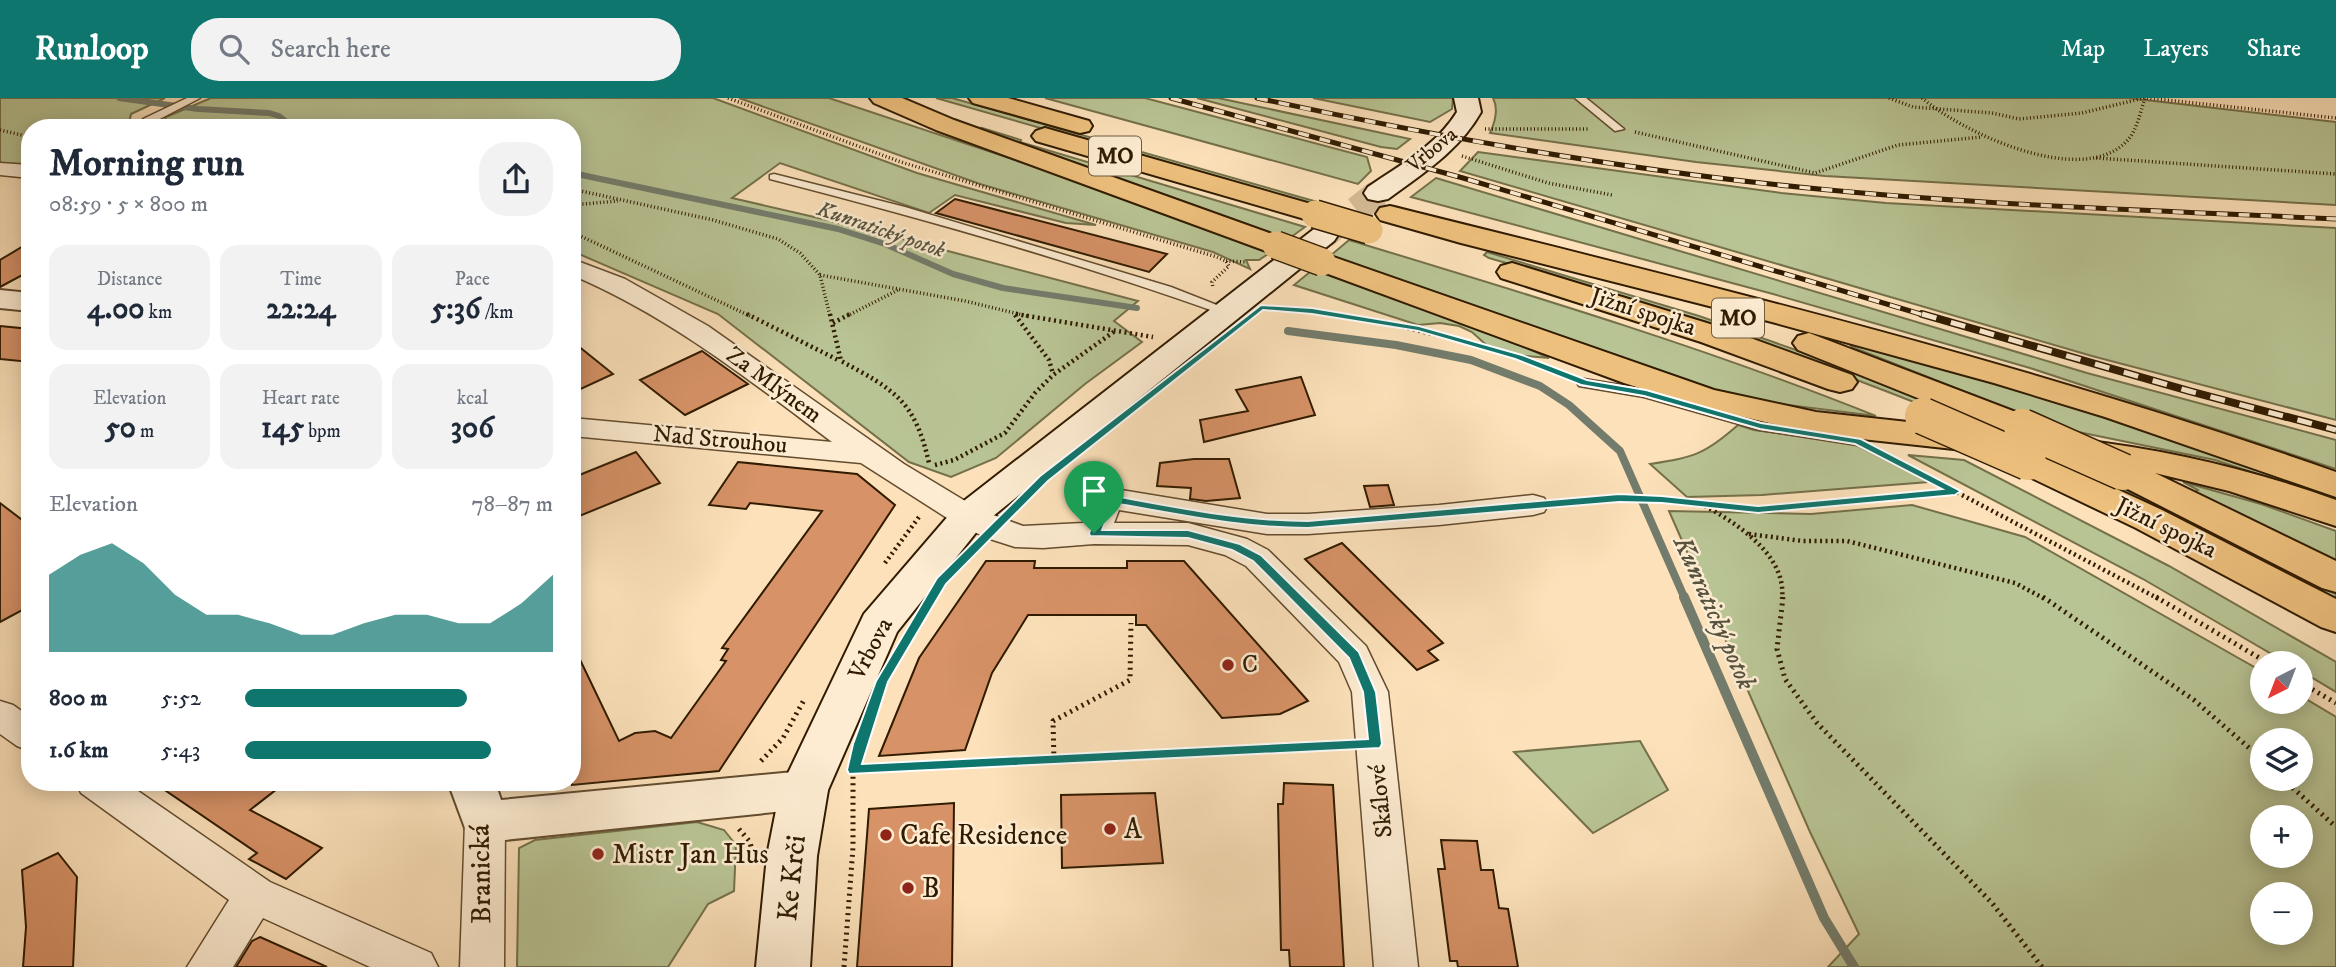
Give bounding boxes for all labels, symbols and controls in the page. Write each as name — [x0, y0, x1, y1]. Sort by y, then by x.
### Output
search box — [191, 18, 681, 81]
text: Runloop — [35, 29, 149, 70]
icon: search — [215, 30, 253, 68]
text: Search here — [271, 33, 391, 66]
text: Map — [2061, 34, 2105, 64]
text: Layers — [2143, 34, 2209, 64]
text: Share — [2247, 34, 2301, 64]
street label: Vrbova — [1400, 122, 1463, 179]
road number: MO — [1089, 137, 1141, 176]
text: Morning run — [49, 140, 244, 188]
button: share — [479, 142, 553, 216]
text: 08:59 · 5 × 800 m — [49, 190, 208, 219]
water label: Kunratický potok — [813, 196, 948, 264]
text: Distance — [97, 268, 162, 291]
text: Time — [280, 268, 322, 291]
text: Pace — [455, 268, 490, 291]
street label: Jižní spojka — [1585, 280, 1700, 343]
text: 4.00 — [87, 291, 144, 328]
text: 22:24 — [266, 291, 336, 328]
text: 5:36 — [431, 291, 481, 328]
road number: MO — [1712, 298, 1764, 338]
text: km — [144, 301, 172, 324]
text: /km — [481, 301, 514, 324]
street label: Za Mlýnem — [720, 340, 828, 430]
text: Elevation — [93, 387, 166, 410]
text: Heart rate — [262, 387, 340, 410]
text: kcal — [457, 387, 488, 410]
text: 50 — [105, 410, 136, 447]
text: 145 — [261, 410, 304, 447]
text: 306 — [451, 410, 494, 447]
street label: Nad Strouhou — [652, 419, 788, 461]
text: m — [136, 420, 154, 443]
text: bpm — [304, 420, 341, 443]
pin — [1064, 461, 1124, 533]
icon: arrive — [1075, 472, 1113, 510]
text: Elevation — [49, 490, 138, 519]
text: 78–87 m — [471, 490, 553, 519]
street label: Jižní spojka — [2109, 490, 2222, 566]
water label: Kunratický potok — [1665, 530, 1763, 695]
street label: Vrbova — [842, 612, 900, 686]
place label: C — [1242, 650, 1258, 680]
north arrow — [2250, 651, 2314, 714]
map controls — [2250, 651, 2313, 945]
marker: C — [1220, 657, 1236, 673]
text: 800 m — [49, 684, 107, 713]
text: 5:52 — [161, 684, 201, 713]
button: layers — [2250, 728, 2313, 791]
text: 1.6 km — [49, 736, 108, 765]
text: 5:43 — [161, 736, 200, 765]
street label: Skálové — [1362, 763, 1400, 839]
button: + — [2250, 805, 2313, 868]
place label: A — [1124, 812, 1143, 847]
place label: Cafe Residence — [900, 818, 1067, 853]
marker: A — [1102, 821, 1118, 837]
street label: Branická — [463, 824, 499, 924]
marker: Cafe Residence — [878, 827, 894, 843]
street label: Ke Krči — [770, 833, 814, 923]
place label: Mistr Jan Hus — [612, 837, 769, 872]
marker: Mistr Jan Hus — [590, 846, 606, 862]
place label: B — [922, 871, 940, 906]
marker: B — [900, 880, 916, 896]
button: − — [2250, 882, 2313, 945]

